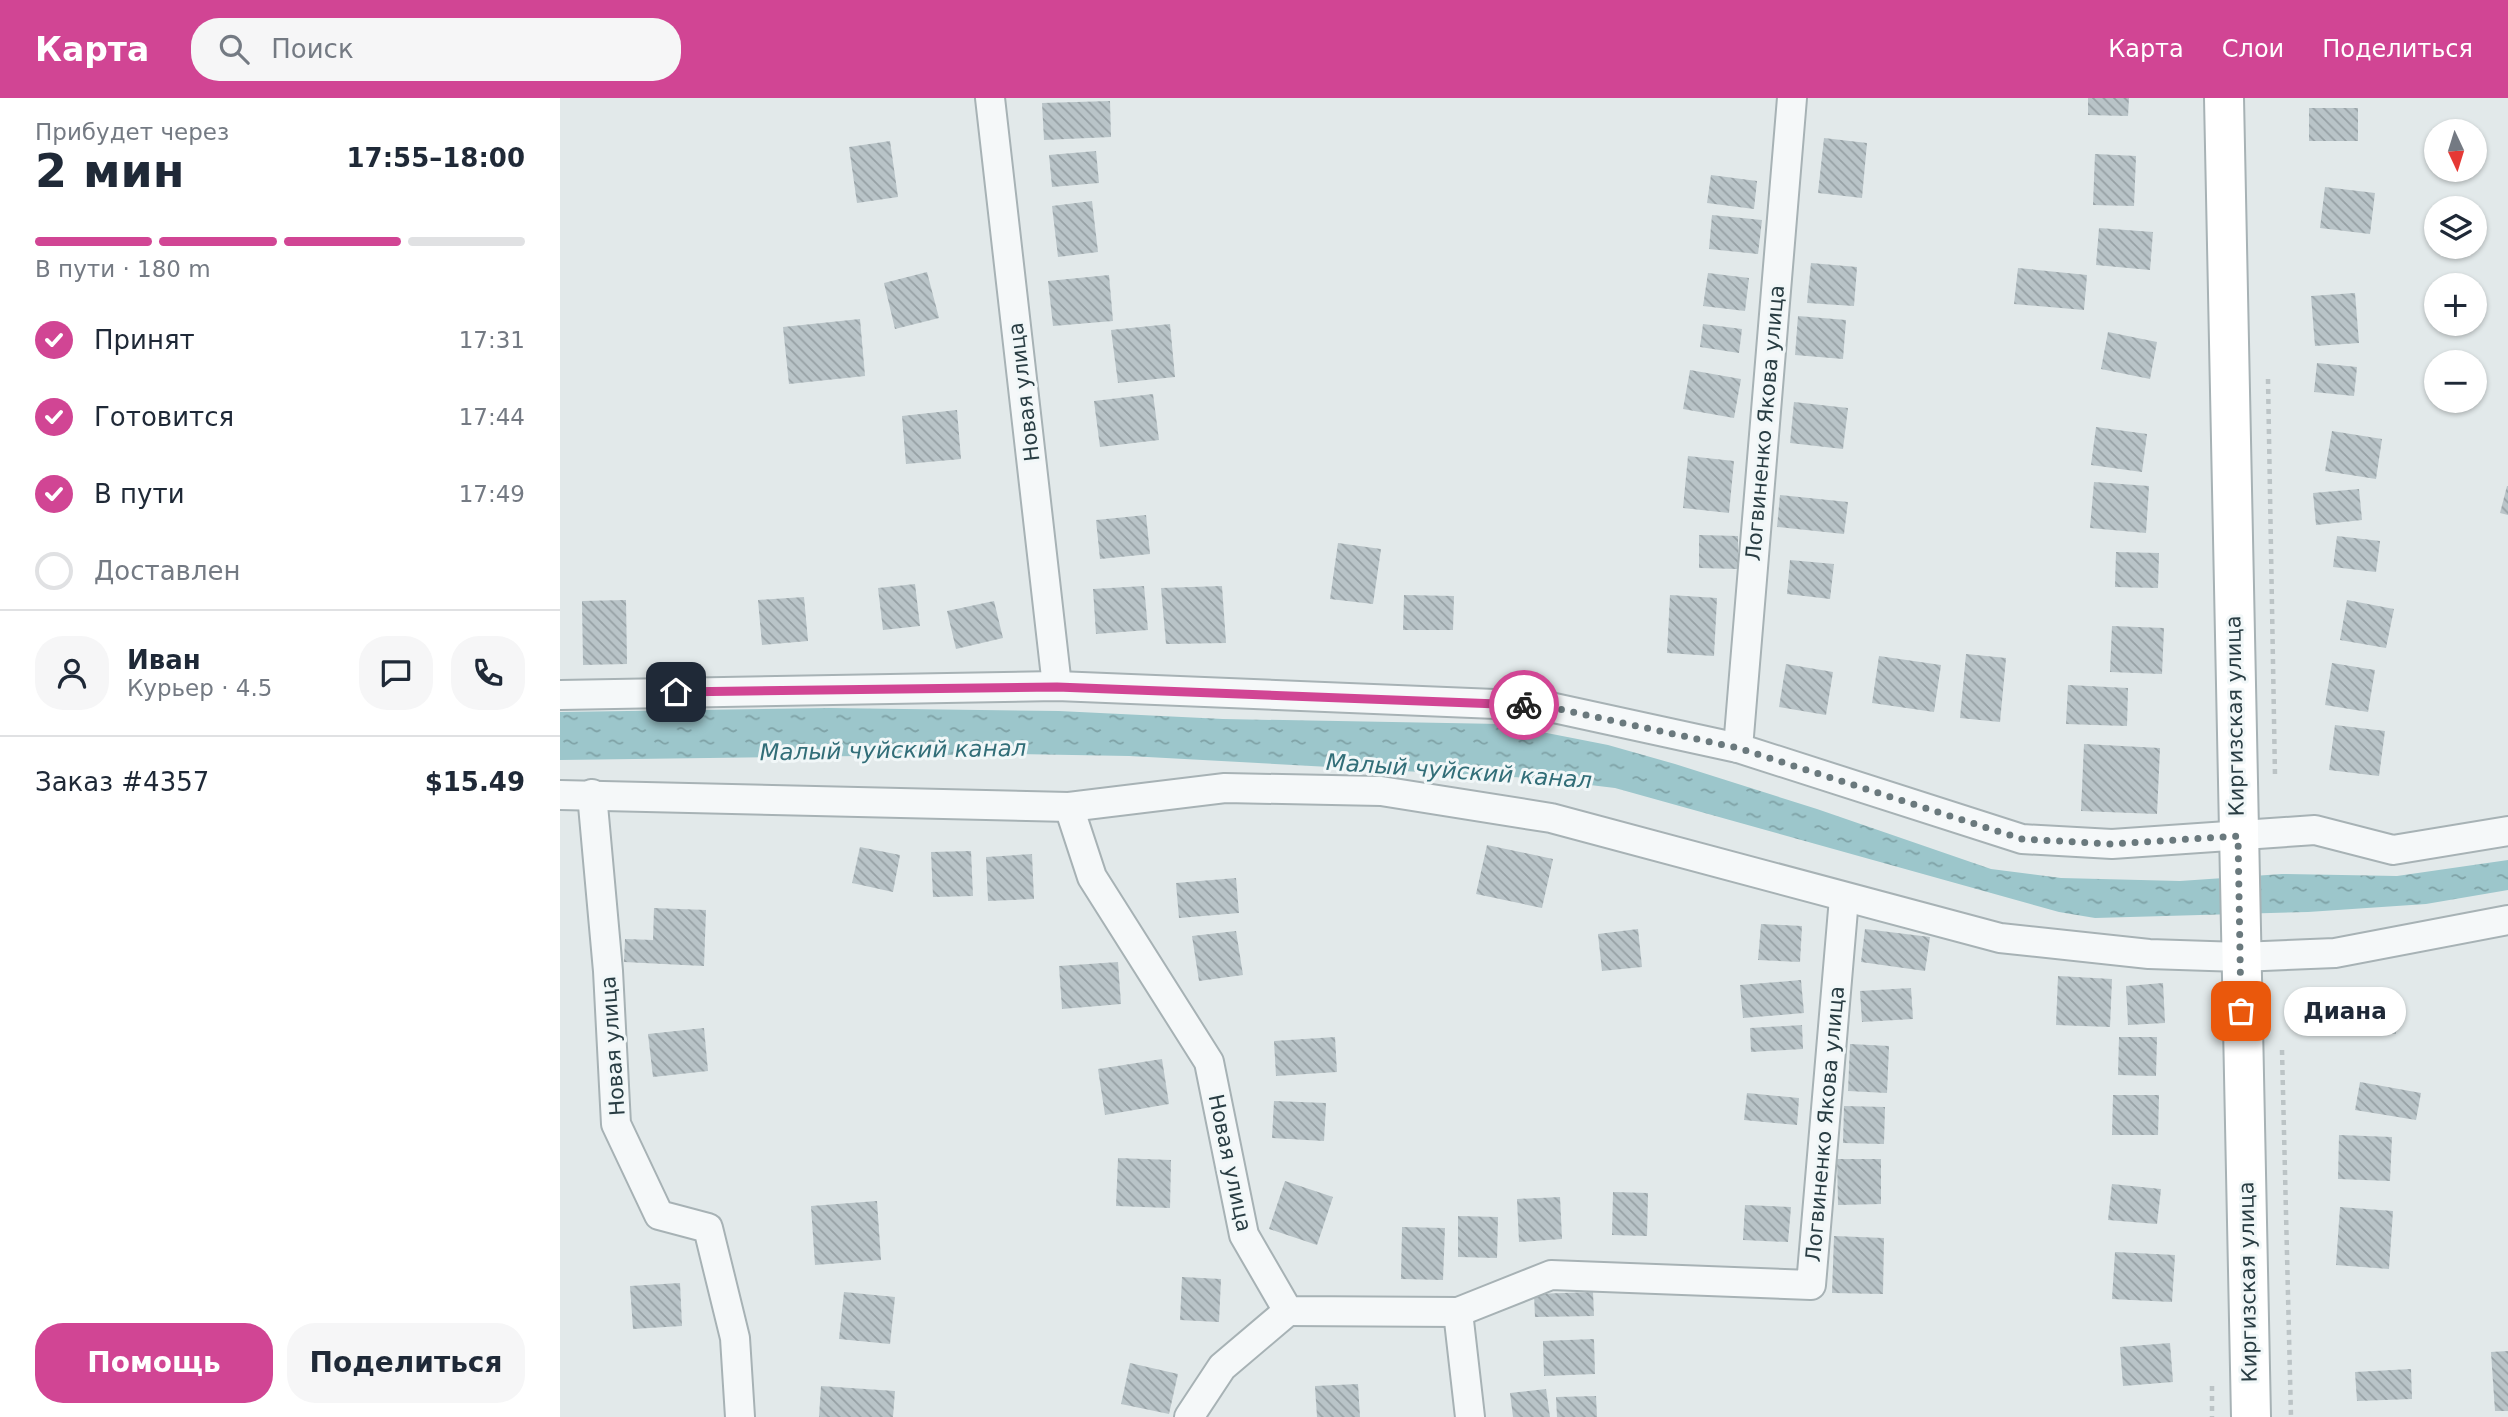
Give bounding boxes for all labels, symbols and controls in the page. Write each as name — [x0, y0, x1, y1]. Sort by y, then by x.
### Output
search box — [191, 18, 681, 81]
text: Карта — [35, 30, 149, 69]
icon: search — [215, 30, 253, 68]
text: Поиск — [271, 34, 354, 64]
text: Карта — [2108, 35, 2184, 63]
text: Слои — [2222, 35, 2284, 63]
text: Поделиться — [2322, 35, 2473, 63]
text: Прибудет через — [35, 119, 229, 145]
north arrow — [2424, 119, 2487, 182]
map controls — [2424, 119, 2487, 413]
text: 17:55–18:00 — [346, 143, 525, 173]
text: 2 мин — [35, 144, 185, 198]
button: layers — [2424, 196, 2487, 259]
text: В пути · 180 m — [35, 256, 211, 282]
button: + — [2424, 273, 2487, 336]
street label: Логвиненко Якова улица — [1741, 284, 1789, 562]
icon: check — [35, 321, 73, 359]
street label: Новая улица — [1004, 321, 1044, 463]
text: Принят — [94, 325, 195, 355]
text: 17:31 — [459, 327, 525, 353]
button: − — [2424, 350, 2487, 413]
icon: check — [35, 398, 73, 436]
text: Готовится — [94, 402, 234, 432]
text: 17:44 — [459, 404, 525, 430]
icon: check — [35, 475, 73, 513]
text: В пути — [94, 479, 185, 509]
text: 17:49 — [459, 481, 525, 507]
text: Доставлен — [94, 556, 241, 586]
street label: Киргизская улица — [2221, 615, 2249, 817]
button: person — [35, 636, 109, 710]
button: chat — [359, 636, 433, 710]
button: phone — [451, 636, 525, 710]
text: Иван — [127, 645, 201, 675]
pin — [646, 662, 706, 722]
courier — [1489, 670, 1559, 740]
icon: home — [657, 673, 695, 711]
text: Курьер · 4.5 — [127, 675, 272, 701]
icon: bike — [1505, 686, 1543, 724]
water label: Малый чуйский канал — [759, 735, 1027, 765]
water label: Малый чуйский канал — [1325, 749, 1593, 793]
text: Заказ #4357 — [35, 767, 209, 797]
text: $15.49 — [425, 767, 525, 797]
street label: Новая улица — [596, 975, 630, 1117]
pin — [2211, 981, 2271, 1041]
street label: Логвиненко Якова улица — [1801, 985, 1849, 1263]
callout: Диана — [2283, 986, 2405, 1035]
icon: bag — [2222, 992, 2260, 1030]
text: Диана — [2303, 998, 2387, 1024]
street label: Новая улица — [1204, 1092, 1256, 1234]
street label: Киргизская улица — [2234, 1181, 2262, 1383]
button: Помощь — [35, 1323, 273, 1403]
button: Поделиться — [287, 1323, 525, 1403]

